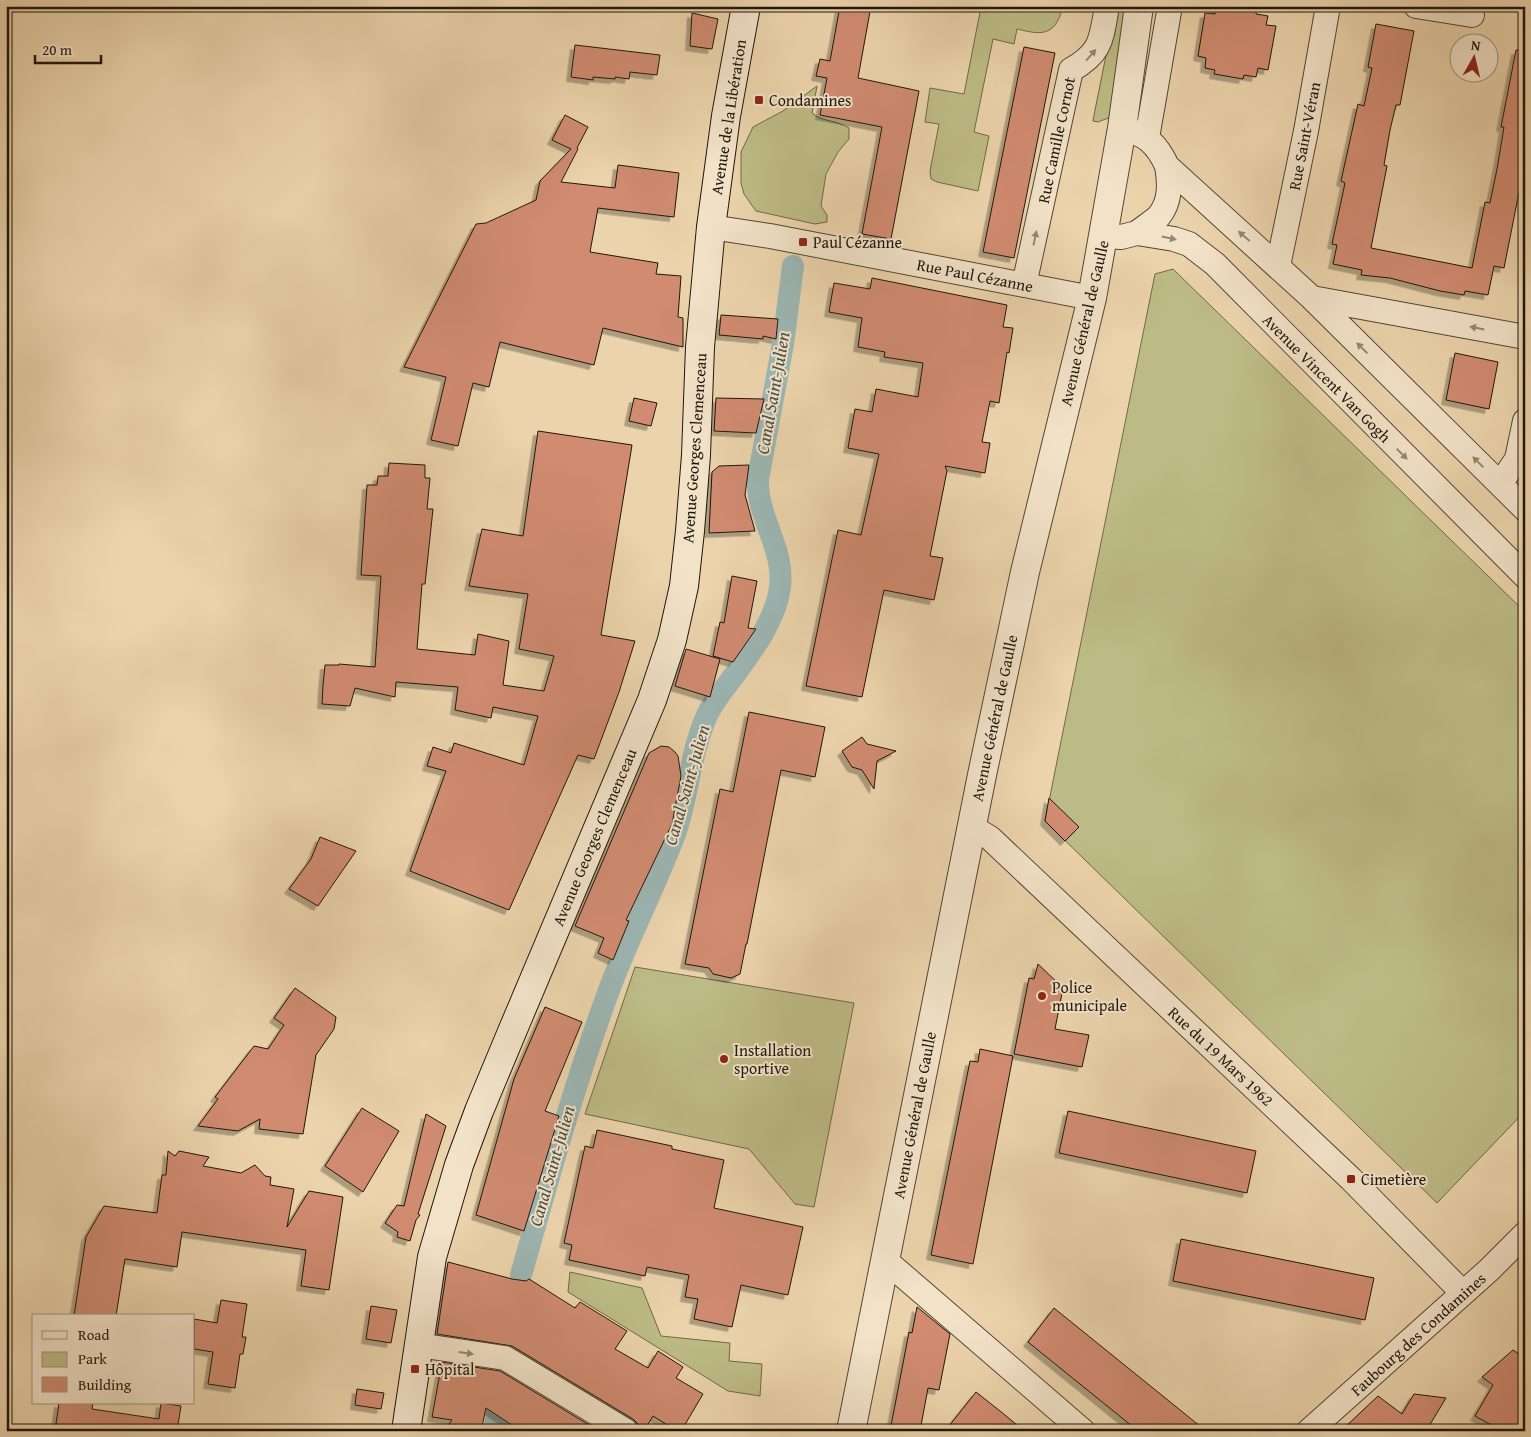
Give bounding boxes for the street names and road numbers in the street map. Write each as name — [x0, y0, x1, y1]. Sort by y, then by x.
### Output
street label: Avenue de la Libération — [704, 37, 752, 197]
street label: Rue Camille Cornot — [1031, 74, 1081, 206]
street label: Rue Saint-Véran — [1282, 80, 1326, 192]
street label: Avenue Général de Gaulle — [1053, 238, 1115, 408]
street label: Rue Paul Cézanne — [915, 252, 1035, 298]
street label: Avenue Vincent Van Gogh — [1257, 308, 1397, 448]
street label: Avenue Georges Clemenceau — [675, 352, 713, 544]
street label: Avenue Général de Gaulle — [965, 632, 1023, 804]
street label: Avenue Georges Clemenceau — [546, 744, 642, 930]
street label: Rue du 19 Mars 1962 — [1163, 1001, 1279, 1111]
street label: Avenue Général de Gaulle — [886, 1029, 942, 1201]
street label: Faubourg des Condamines — [1345, 1267, 1491, 1401]

